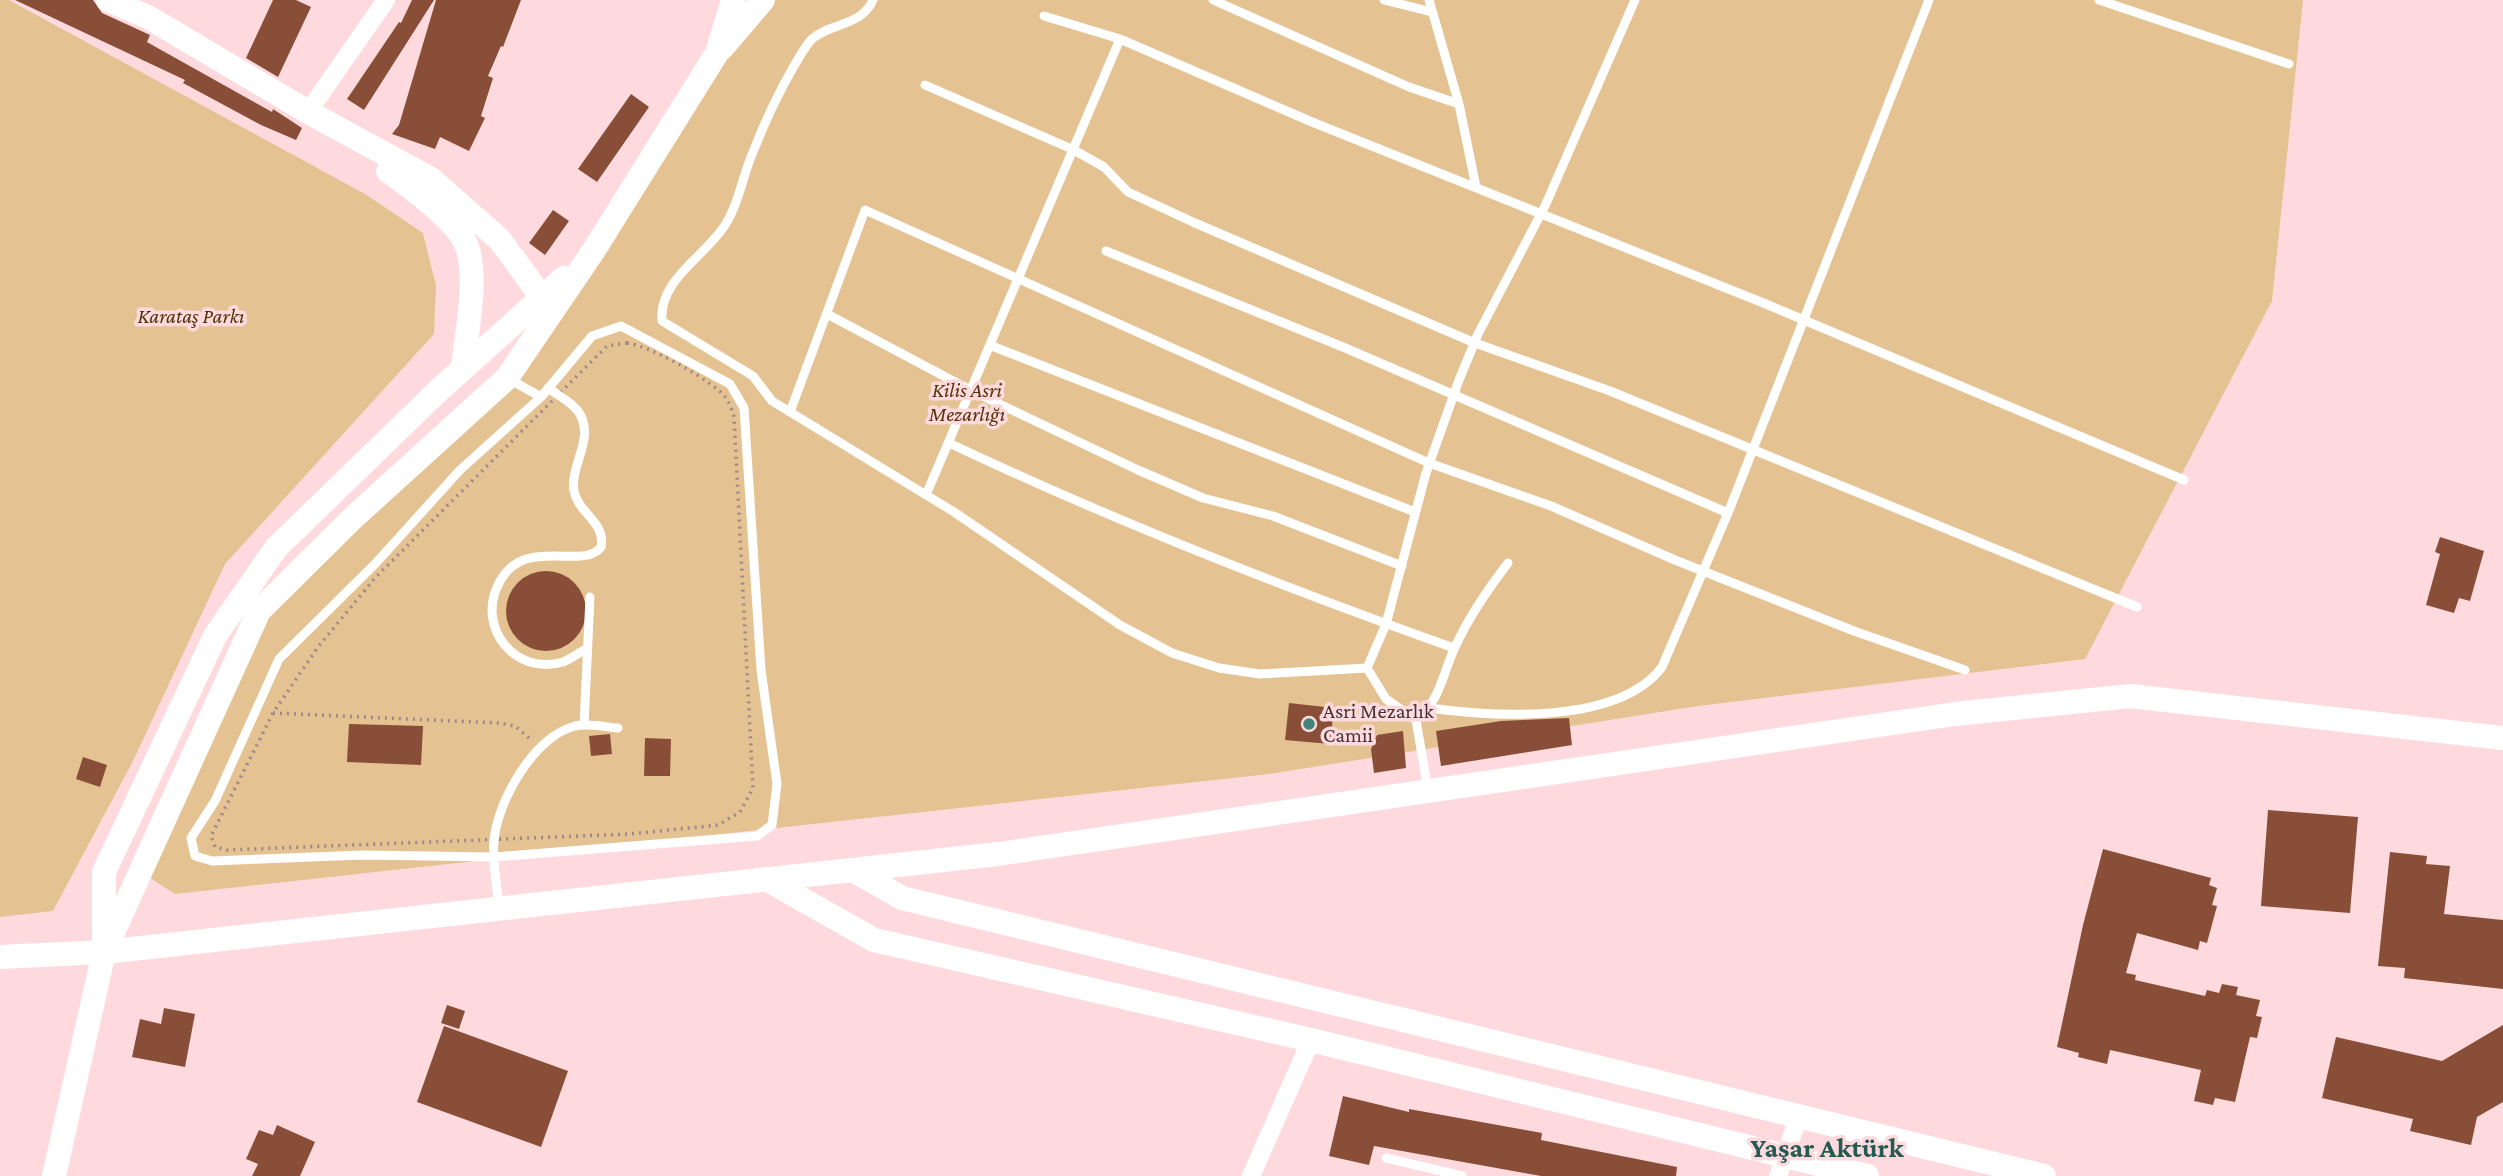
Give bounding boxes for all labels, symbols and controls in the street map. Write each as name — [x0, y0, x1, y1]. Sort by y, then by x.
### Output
park label: Karataş Parkı — [138, 304, 244, 330]
park label: Kilis Asri Mezarlığı — [929, 378, 1005, 428]
place label: Asri Mezarlık Camii — [1323, 699, 1434, 749]
marker: Asri Mezarlık Camii — [1301, 716, 1317, 732]
district label: Yaşar Aktürk — [1750, 1131, 1904, 1165]

